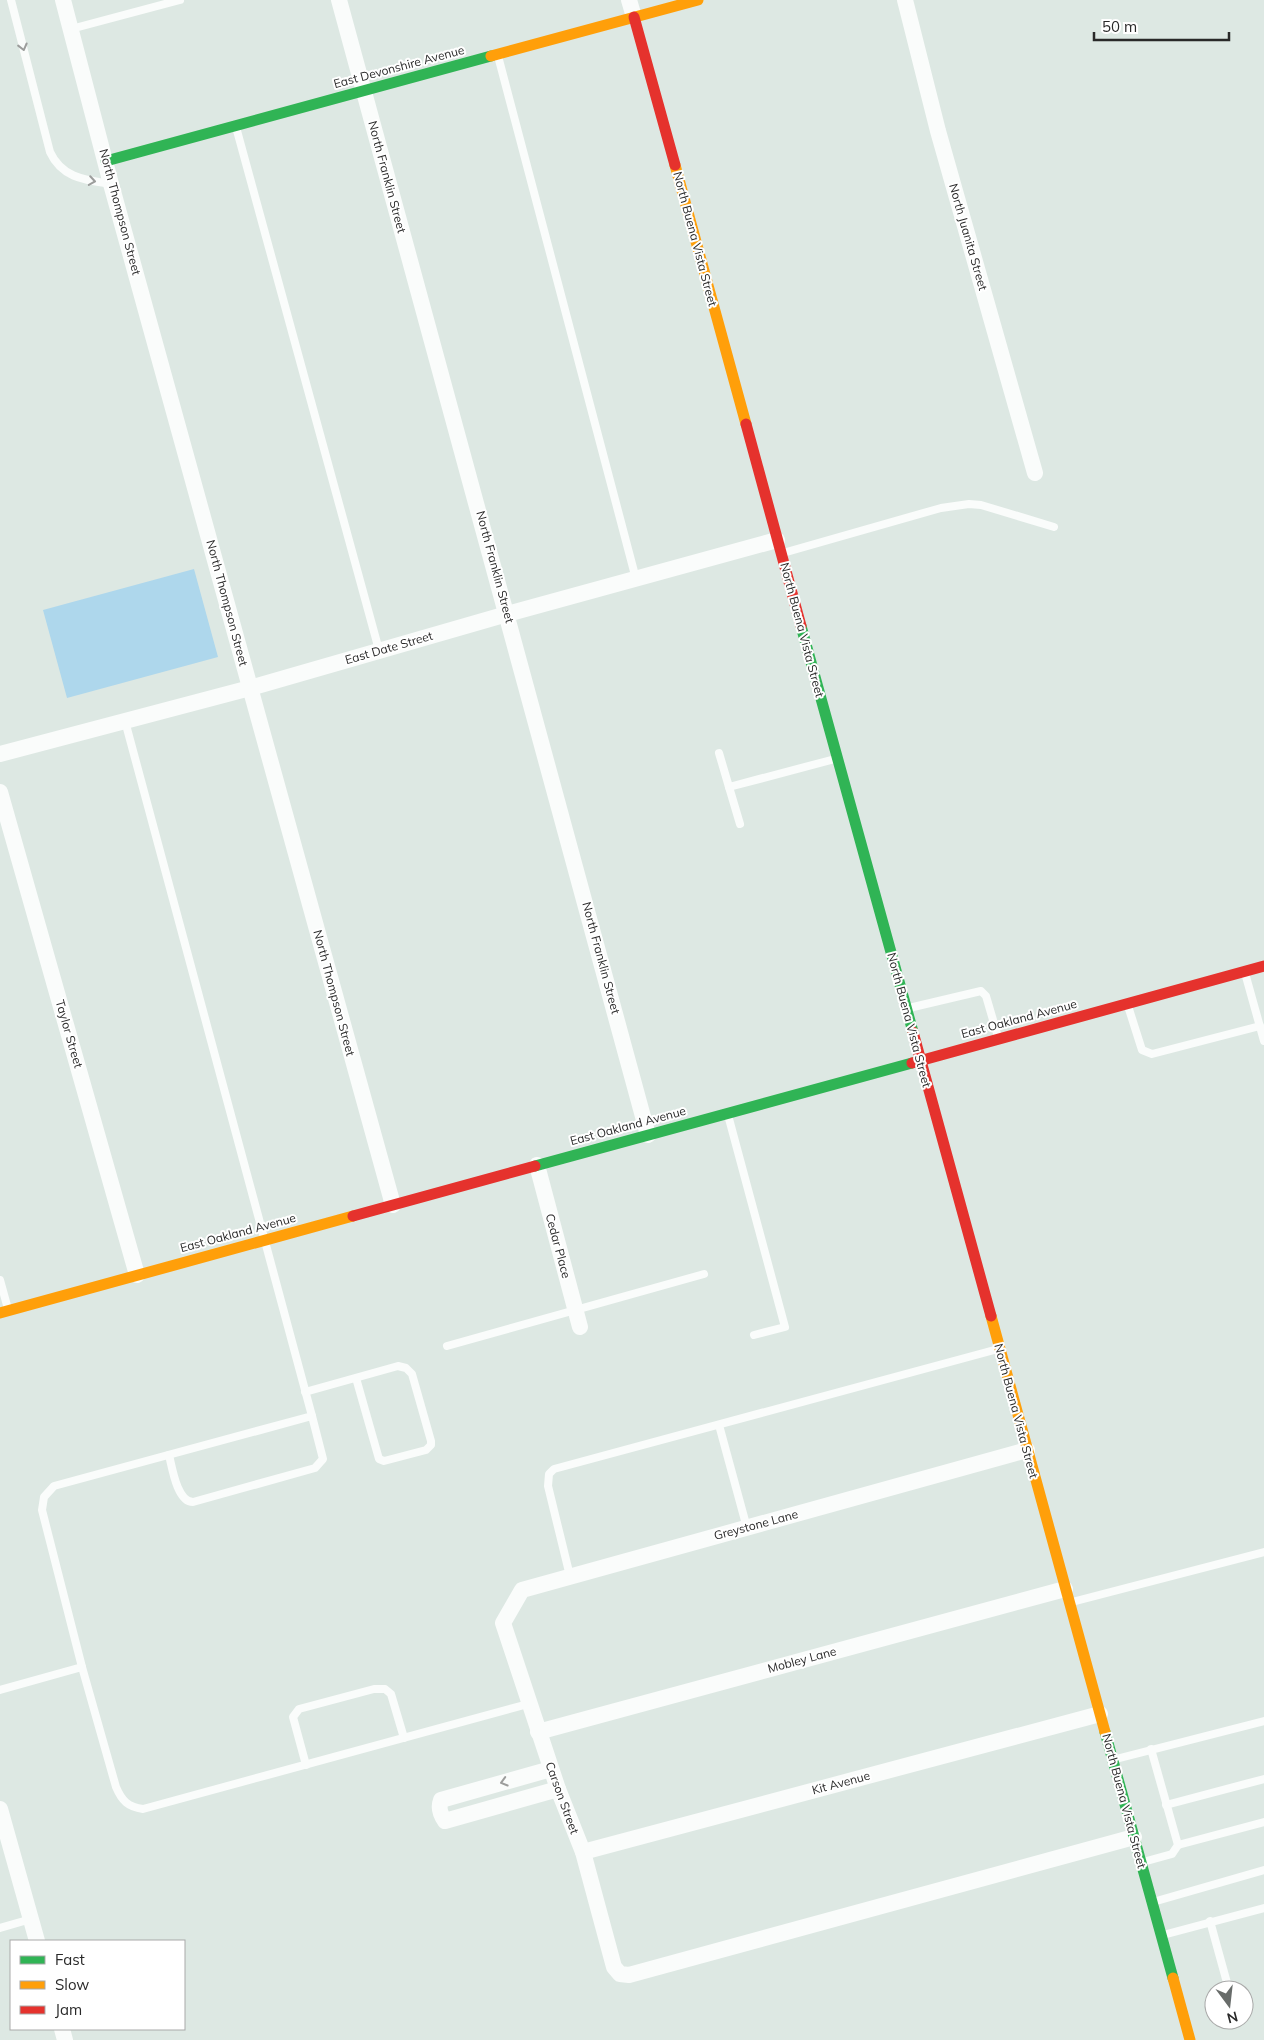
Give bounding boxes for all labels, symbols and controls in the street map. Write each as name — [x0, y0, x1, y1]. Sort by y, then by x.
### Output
scale bar — [1094, 10, 1229, 42]
text: 50 m — [1102, 17, 1137, 36]
street label: East Devonshire Avenue — [332, 42, 466, 91]
one-way arrow — [17, 43, 28, 52]
street label: North Franklin Street — [365, 119, 410, 234]
street label: North Thompson Street — [96, 147, 145, 277]
street label: North Buena Vista Street — [670, 170, 721, 308]
one-way arrow — [88, 176, 96, 186]
street label: North Juanita Street — [946, 182, 991, 292]
street label: North Franklin Street — [473, 509, 518, 624]
street label: North Thompson Street — [203, 538, 252, 668]
street label: North Buena Vista Street — [777, 561, 828, 699]
street label: East Date Street — [343, 628, 434, 667]
street label: North Franklin Street — [579, 900, 624, 1015]
street label: North Thompson Street — [310, 928, 359, 1058]
street label: North Buena Vista Street — [884, 951, 935, 1089]
street label: East Oakland Avenue — [959, 996, 1078, 1041]
street label: Taylor Street — [53, 998, 86, 1070]
street label: East Oakland Avenue — [568, 1103, 687, 1148]
street label: East Oakland Avenue — [178, 1210, 297, 1255]
street label: Cedar Place — [543, 1212, 574, 1280]
street label: North Buena Vista Street — [991, 1342, 1042, 1480]
street label: Greystone Lane — [712, 1506, 800, 1543]
street label: Mobley Lane — [766, 1643, 838, 1676]
street label: North Buena Vista Street — [1099, 1732, 1150, 1870]
street label: Carson Street — [542, 1760, 582, 1836]
street label: Kit Avenue — [810, 1768, 872, 1797]
one-way arrow — [500, 1776, 509, 1786]
legend — [10, 1940, 185, 2030]
text: Fast — [55, 1950, 85, 1969]
text: Slow — [55, 1975, 89, 1994]
north arrow — [1204, 1980, 1254, 2030]
text: Jam — [55, 2000, 82, 2019]
text: N — [1225, 2007, 1240, 2028]

